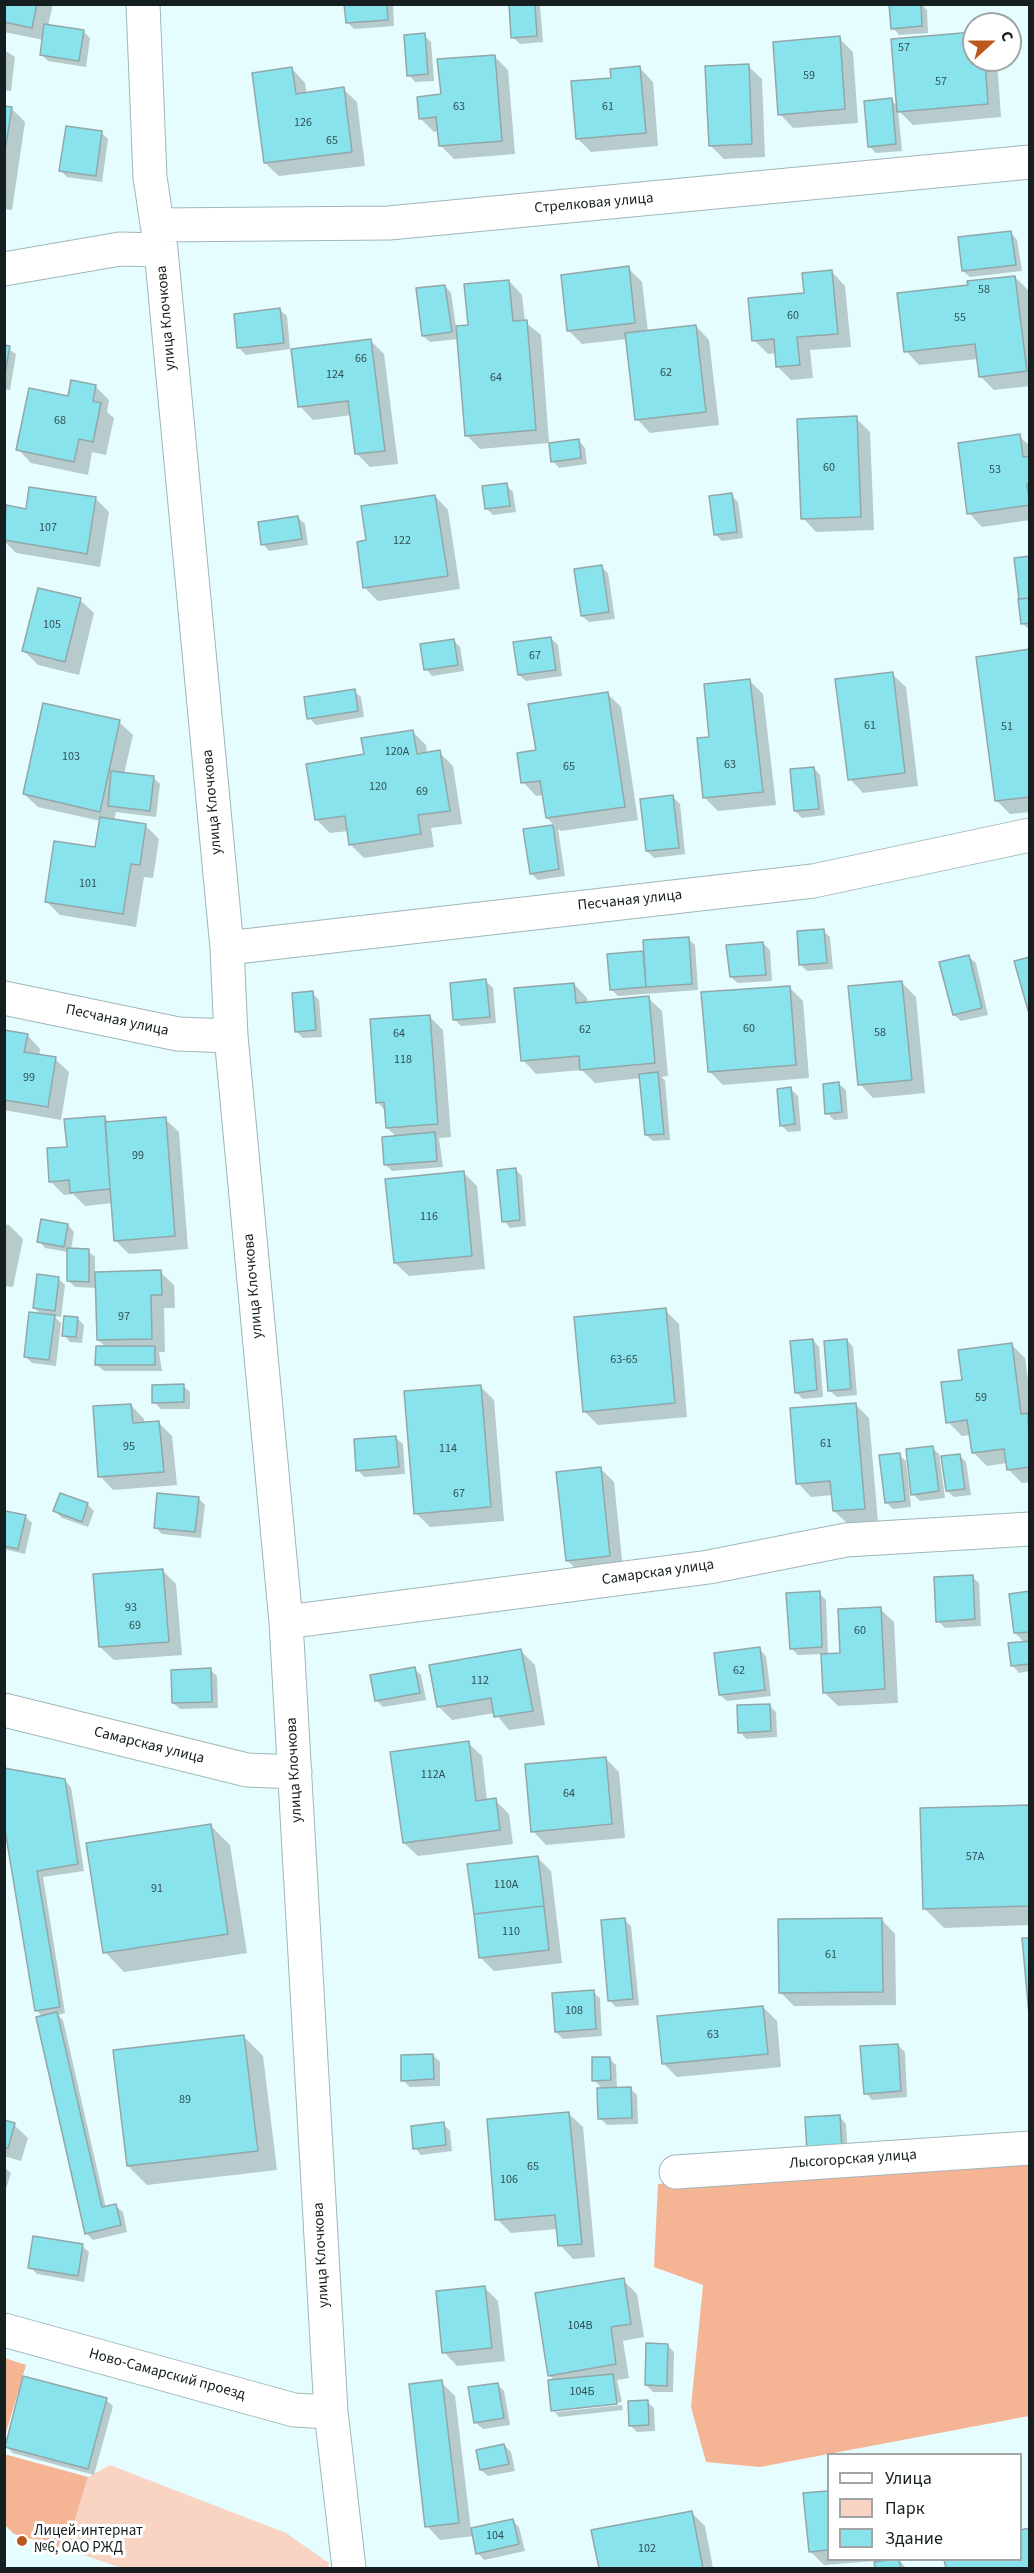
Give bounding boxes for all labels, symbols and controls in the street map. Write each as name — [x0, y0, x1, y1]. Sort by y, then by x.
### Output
north arrow — [962, 12, 1022, 72]
text: С — [995, 28, 1019, 45]
house number: 57 — [898, 41, 910, 55]
house number: 59 — [803, 69, 815, 83]
house number: 57 — [935, 75, 947, 89]
house number: 63 — [453, 100, 465, 114]
house number: 61 — [602, 100, 614, 114]
house number: 126 — [294, 116, 312, 130]
house number: 65 — [326, 134, 338, 148]
street label: Стрелковая улица — [534, 190, 654, 218]
street label: улица Клочкова — [153, 265, 181, 371]
house number: 58 — [978, 283, 990, 297]
house number: 60 — [787, 309, 799, 323]
house number: 55 — [954, 311, 966, 325]
house number: 66 — [355, 352, 367, 366]
house number: 62 — [660, 366, 672, 380]
house number: 124 — [326, 368, 344, 382]
house number: 64 — [490, 371, 502, 385]
house number: 68 — [54, 414, 66, 428]
house number: 60 — [823, 461, 835, 475]
house number: 53 — [989, 463, 1001, 477]
house number: 107 — [39, 521, 57, 535]
house number: 122 — [393, 534, 411, 548]
house number: 105 — [43, 618, 61, 632]
house number: 67 — [529, 649, 541, 663]
house number: 61 — [864, 719, 876, 733]
house number: 51 — [1001, 720, 1013, 734]
house number: 120А — [385, 745, 409, 759]
street label: улица Клочкова — [199, 749, 227, 855]
house number: 103 — [62, 750, 80, 764]
house number: 63 — [724, 758, 736, 772]
house number: 65 — [563, 760, 575, 774]
house number: 120 — [369, 780, 387, 794]
house number: 69 — [416, 785, 428, 799]
house number: 101 — [79, 877, 97, 891]
street label: Песчаная улица — [577, 887, 683, 915]
street label: Песчаная улица — [64, 1001, 170, 1041]
house number: 60 — [743, 1022, 755, 1036]
house number: 62 — [579, 1023, 591, 1037]
house number: 58 — [874, 1026, 886, 1040]
house number: 64 — [393, 1027, 405, 1041]
house number: 118 — [394, 1053, 412, 1067]
house number: 99 — [23, 1071, 35, 1085]
house number: 99 — [132, 1149, 144, 1163]
house number: 116 — [420, 1210, 438, 1224]
street label: улица Клочкова — [240, 1233, 268, 1339]
house number: 97 — [118, 1310, 130, 1324]
house number: 63-65 — [610, 1353, 638, 1367]
house number: 59 — [975, 1391, 987, 1405]
house number: 61 — [820, 1437, 832, 1451]
house number: 95 — [123, 1440, 135, 1454]
house number: 114 — [439, 1442, 457, 1456]
house number: 67 — [453, 1487, 465, 1501]
street label: Самарская улица — [601, 1556, 715, 1590]
house number: 93 — [125, 1601, 137, 1615]
house number: 69 — [129, 1619, 141, 1633]
house number: 60 — [854, 1624, 866, 1638]
house number: 62 — [733, 1664, 745, 1678]
house number: 112 — [471, 1674, 489, 1688]
street label: улица Клочкова — [283, 1717, 307, 1823]
street label: Самарская улица — [92, 1724, 206, 1768]
house number: 112А — [421, 1768, 445, 1782]
house number: 64 — [563, 1787, 575, 1801]
house number: 57А — [966, 1850, 984, 1864]
house number: 110А — [494, 1878, 518, 1892]
house number: 91 — [151, 1882, 163, 1896]
house number: 110 — [502, 1925, 520, 1939]
house number: 61 — [825, 1948, 837, 1962]
house number: 108 — [565, 2004, 583, 2018]
house number: 63 — [707, 2028, 719, 2042]
house number: 89 — [179, 2093, 191, 2107]
street label: Лысогорская улица — [789, 2147, 917, 2173]
house number: 65 — [527, 2160, 539, 2174]
house number: 106 — [500, 2173, 518, 2187]
street label: улица Клочкова — [310, 2202, 334, 2308]
house number: 104В — [568, 2319, 592, 2333]
street label: Ново-Самарский проезд — [87, 2345, 247, 2405]
house number: 104Б — [570, 2385, 594, 2399]
legend — [827, 2453, 1022, 2561]
text: Улица — [885, 2466, 932, 2491]
text: Парк — [885, 2496, 925, 2521]
place label: Лицей-интернат №6, ОАО РЖД — [34, 2523, 143, 2558]
text: Здание — [885, 2526, 943, 2551]
house number: 104 — [486, 2529, 504, 2543]
marker: Лицей-интернат №6, ОАО РЖД — [15, 2534, 29, 2548]
house number: 102 — [638, 2542, 656, 2556]

